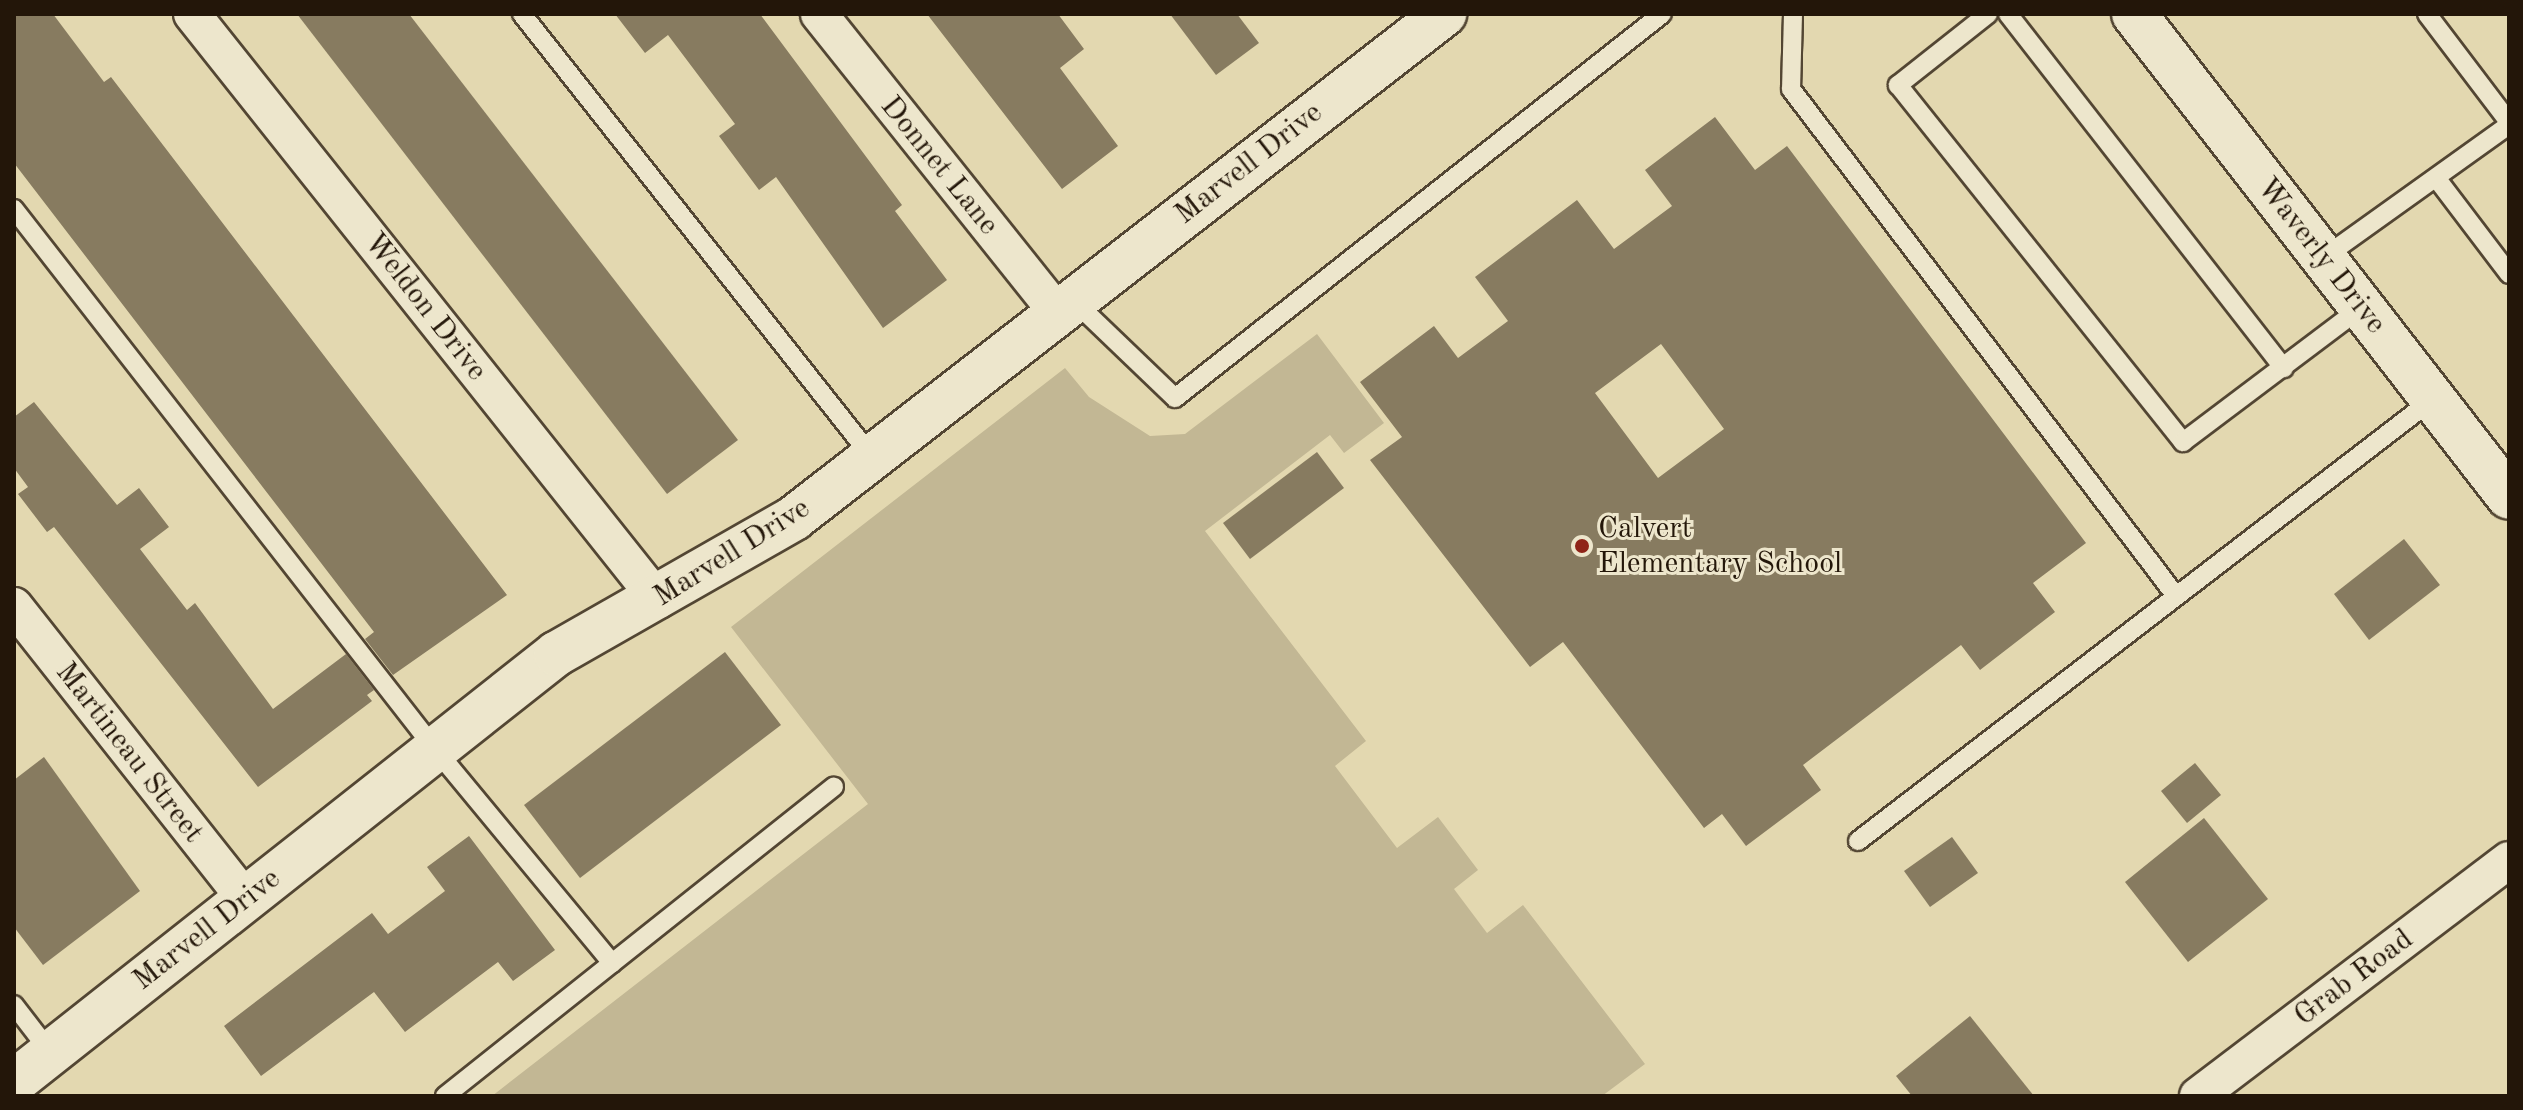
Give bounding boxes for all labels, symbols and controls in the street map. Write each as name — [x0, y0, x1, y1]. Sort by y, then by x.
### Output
street label: Donnet Lane — [872, 89, 1006, 243]
street label: Marvell Drive — [1168, 95, 1330, 233]
street label: Waverly Drive — [2249, 171, 2393, 341]
street label: Weldon Drive — [356, 226, 494, 388]
street label: Marvell Drive — [647, 491, 817, 615]
place label: Calvert Elementary School — [1598, 511, 1842, 582]
marker: Calvert Elementary School — [1573, 537, 1591, 555]
street label: Martineau Street — [47, 655, 211, 851]
street label: Marvell Drive — [126, 861, 288, 999]
street label: Grab Road — [2288, 922, 2420, 1034]

